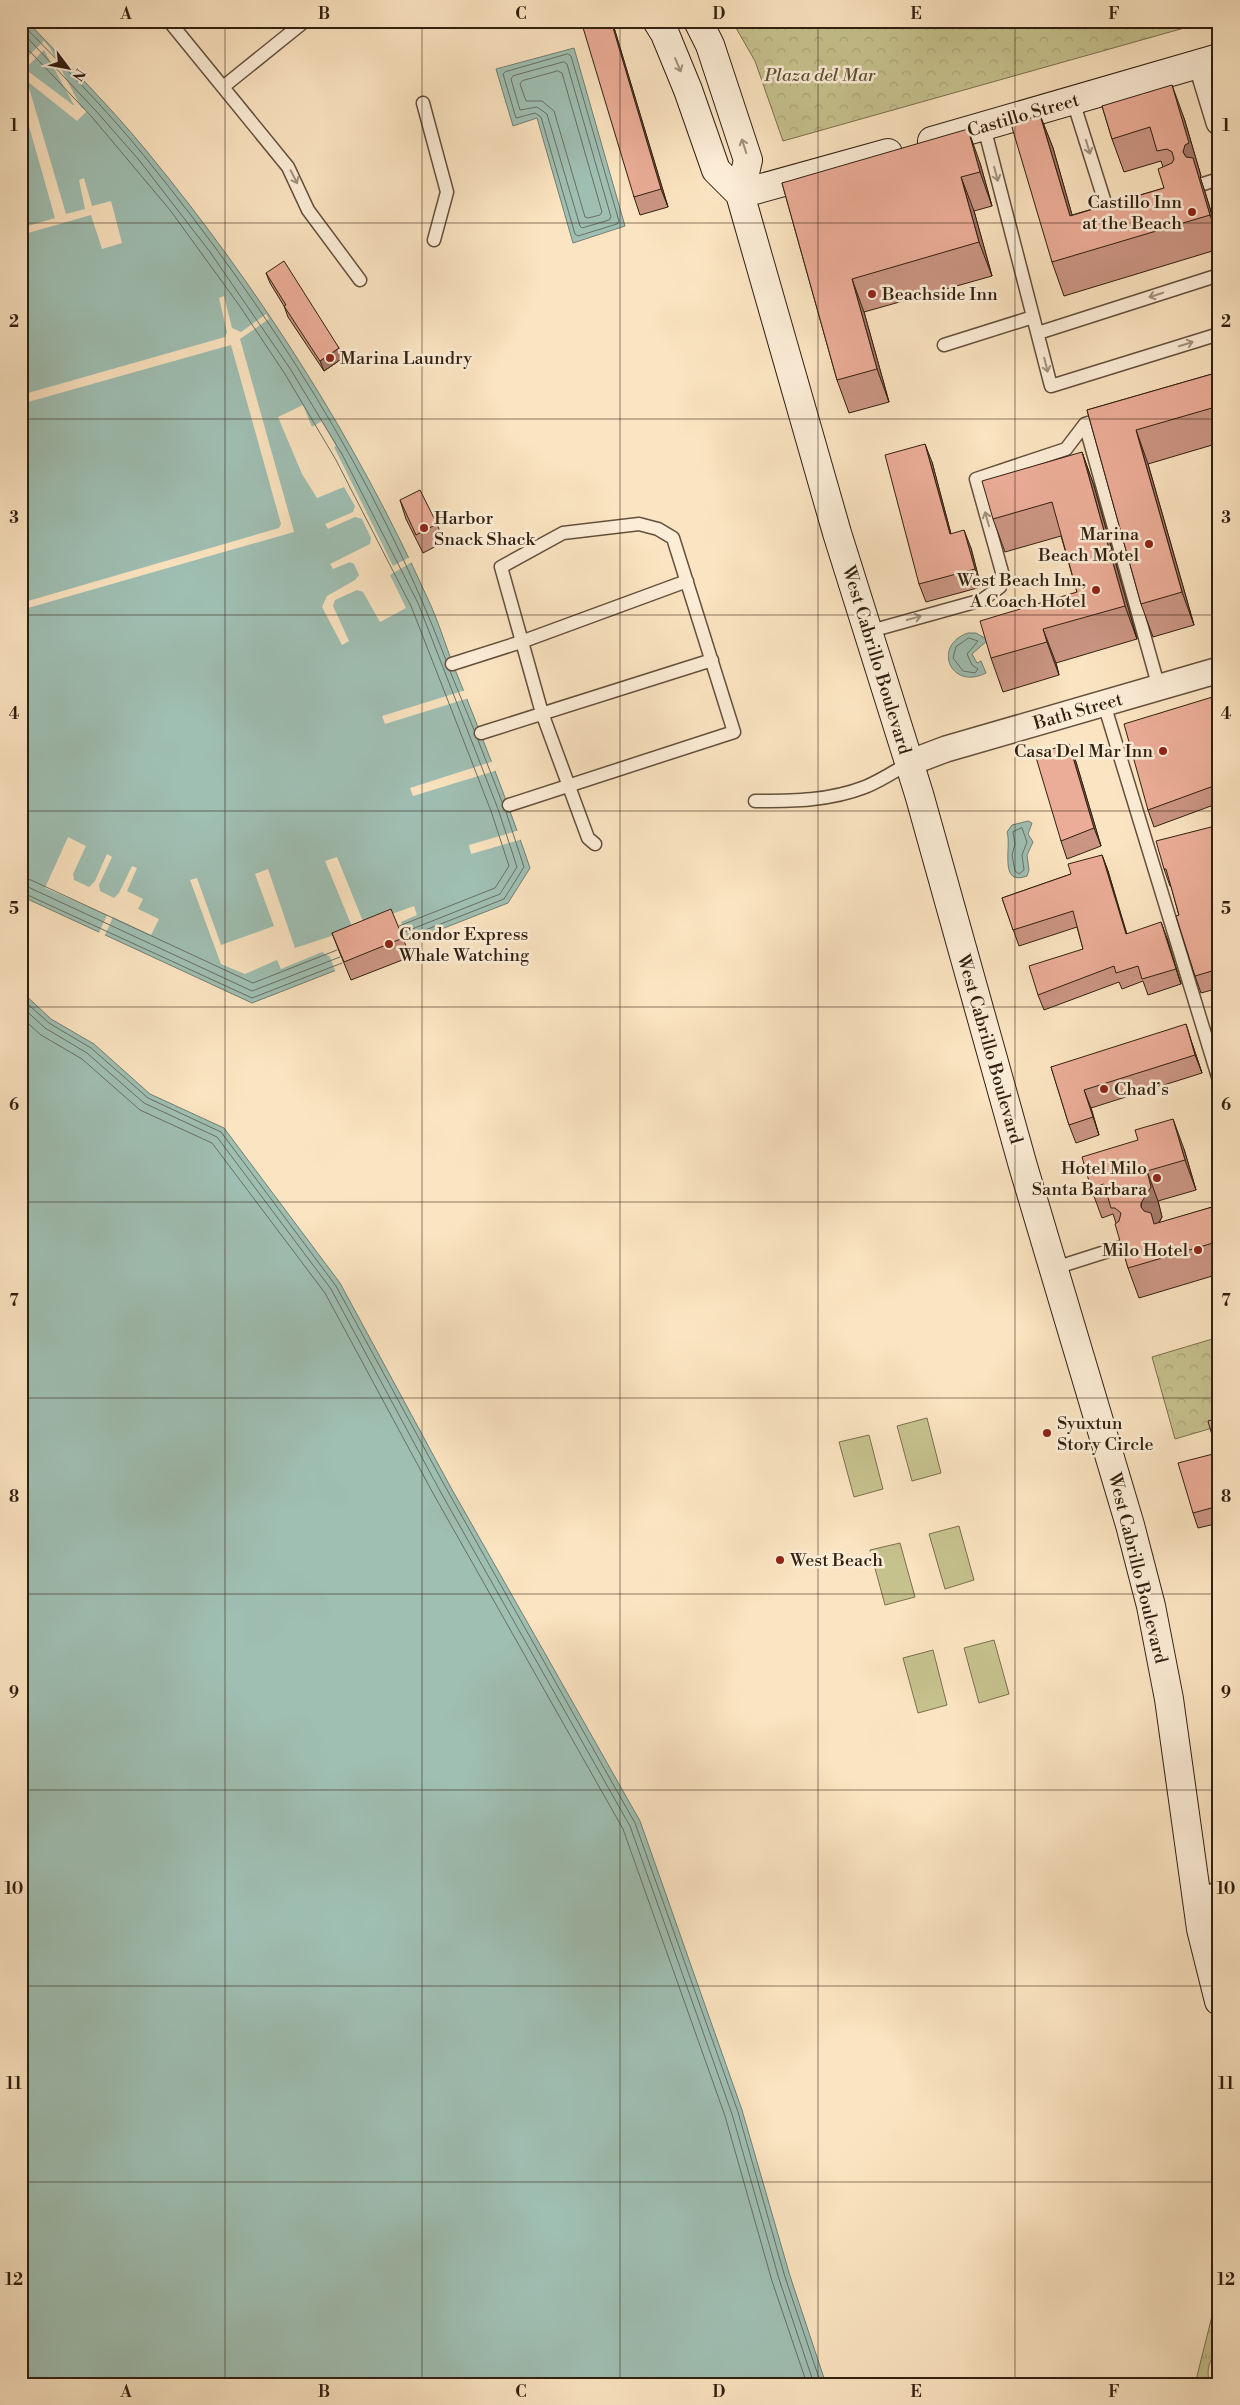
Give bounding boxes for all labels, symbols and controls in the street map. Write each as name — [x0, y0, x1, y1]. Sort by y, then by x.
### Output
text: A — [119, 4, 132, 24]
text: B — [318, 4, 330, 24]
text: C — [515, 4, 527, 24]
text: D — [713, 4, 726, 24]
text: E — [910, 4, 922, 24]
text: F — [1108, 4, 1120, 24]
north arrow — [42, 42, 92, 92]
one-way arrow — [673, 57, 683, 72]
park label: Plaza del Mar — [763, 64, 876, 87]
text: N — [68, 65, 89, 84]
street label: Castillo Street — [965, 88, 1082, 142]
text: 1 — [10, 116, 18, 136]
text: 1 — [1222, 116, 1230, 136]
one-way arrow — [738, 139, 748, 155]
one-way arrow — [1083, 139, 1093, 155]
one-way arrow — [992, 166, 1001, 182]
one-way arrow — [290, 169, 299, 184]
place label: Castillo Inn at the Beach — [1082, 191, 1182, 235]
marker: Castillo Inn at the Beach — [1186, 206, 1198, 218]
place label: Beachside Inn — [881, 283, 998, 306]
marker: Beachside Inn — [866, 288, 878, 300]
one-way arrow — [1148, 291, 1164, 300]
text: 2 — [9, 312, 19, 332]
text: 2 — [1221, 312, 1231, 332]
one-way arrow — [1178, 339, 1194, 349]
place label: Marina Laundry — [340, 347, 472, 370]
marker: Marina Laundry — [324, 352, 336, 364]
one-way arrow — [1042, 357, 1051, 373]
place label: Harbor Snack Shack — [434, 507, 537, 551]
text: 3 — [9, 508, 19, 528]
text: 3 — [1221, 508, 1231, 528]
one-way arrow — [982, 512, 991, 528]
marker: Harbor Snack Shack — [418, 522, 430, 534]
place label: Marina Beach Motel — [1037, 523, 1140, 567]
marker: Marina Beach Motel — [1143, 538, 1155, 550]
street label: West Cabrillo Boulevard — [837, 562, 916, 758]
place label: West Beach Inn, A Coach Hotel — [956, 569, 1087, 613]
marker: West Beach Inn, A Coach Hotel — [1090, 584, 1102, 596]
one-way arrow — [906, 613, 922, 623]
street label: Bath Street — [1030, 688, 1126, 735]
text: 4 — [9, 704, 20, 724]
text: 4 — [1221, 704, 1232, 724]
place label: Casa Del Mar Inn — [1014, 740, 1153, 763]
marker: Casa Del Mar Inn — [1157, 745, 1169, 757]
text: 5 — [9, 899, 19, 919]
text: 5 — [1221, 899, 1231, 919]
place label: Condor Express Whale Watching — [398, 923, 530, 967]
marker: Condor Express Whale Watching — [383, 938, 395, 950]
street label: West Cabrillo Boulevard — [951, 951, 1028, 1147]
place label: Chad’s — [1114, 1078, 1169, 1101]
marker: Chad’s — [1098, 1083, 1110, 1095]
text: 6 — [9, 1095, 19, 1115]
text: 6 — [1221, 1095, 1231, 1115]
place label: Hotel Milo Santa Barbara — [1032, 1157, 1148, 1201]
marker: Hotel Milo Santa Barbara — [1151, 1172, 1163, 1184]
place label: Milo Hotel — [1102, 1239, 1189, 1262]
marker: Milo Hotel — [1192, 1244, 1204, 1256]
text: 7 — [9, 1291, 19, 1311]
text: 7 — [1221, 1291, 1231, 1311]
place label: Syuxtun Story Circle — [1057, 1412, 1154, 1456]
marker: Syuxtun Story Circle — [1041, 1427, 1053, 1439]
street label: West Cabrillo Boulevard — [1102, 1469, 1173, 1667]
text: 8 — [9, 1487, 19, 1507]
text: 8 — [1221, 1487, 1231, 1507]
place label: West Beach — [789, 1549, 883, 1572]
marker: West Beach — [774, 1554, 786, 1566]
text: 9 — [9, 1683, 19, 1703]
text: 9 — [1221, 1683, 1231, 1703]
text: 10 — [5, 1879, 23, 1899]
text: 10 — [1217, 1879, 1235, 1899]
text: 11 — [6, 2074, 22, 2094]
text: 11 — [1218, 2074, 1234, 2094]
text: 12 — [5, 2270, 23, 2290]
text: 12 — [1217, 2270, 1235, 2290]
text: A — [119, 2382, 132, 2402]
text: B — [318, 2382, 330, 2402]
text: C — [515, 2382, 527, 2402]
text: D — [713, 2382, 726, 2402]
text: E — [910, 2382, 922, 2402]
text: F — [1108, 2382, 1120, 2402]

